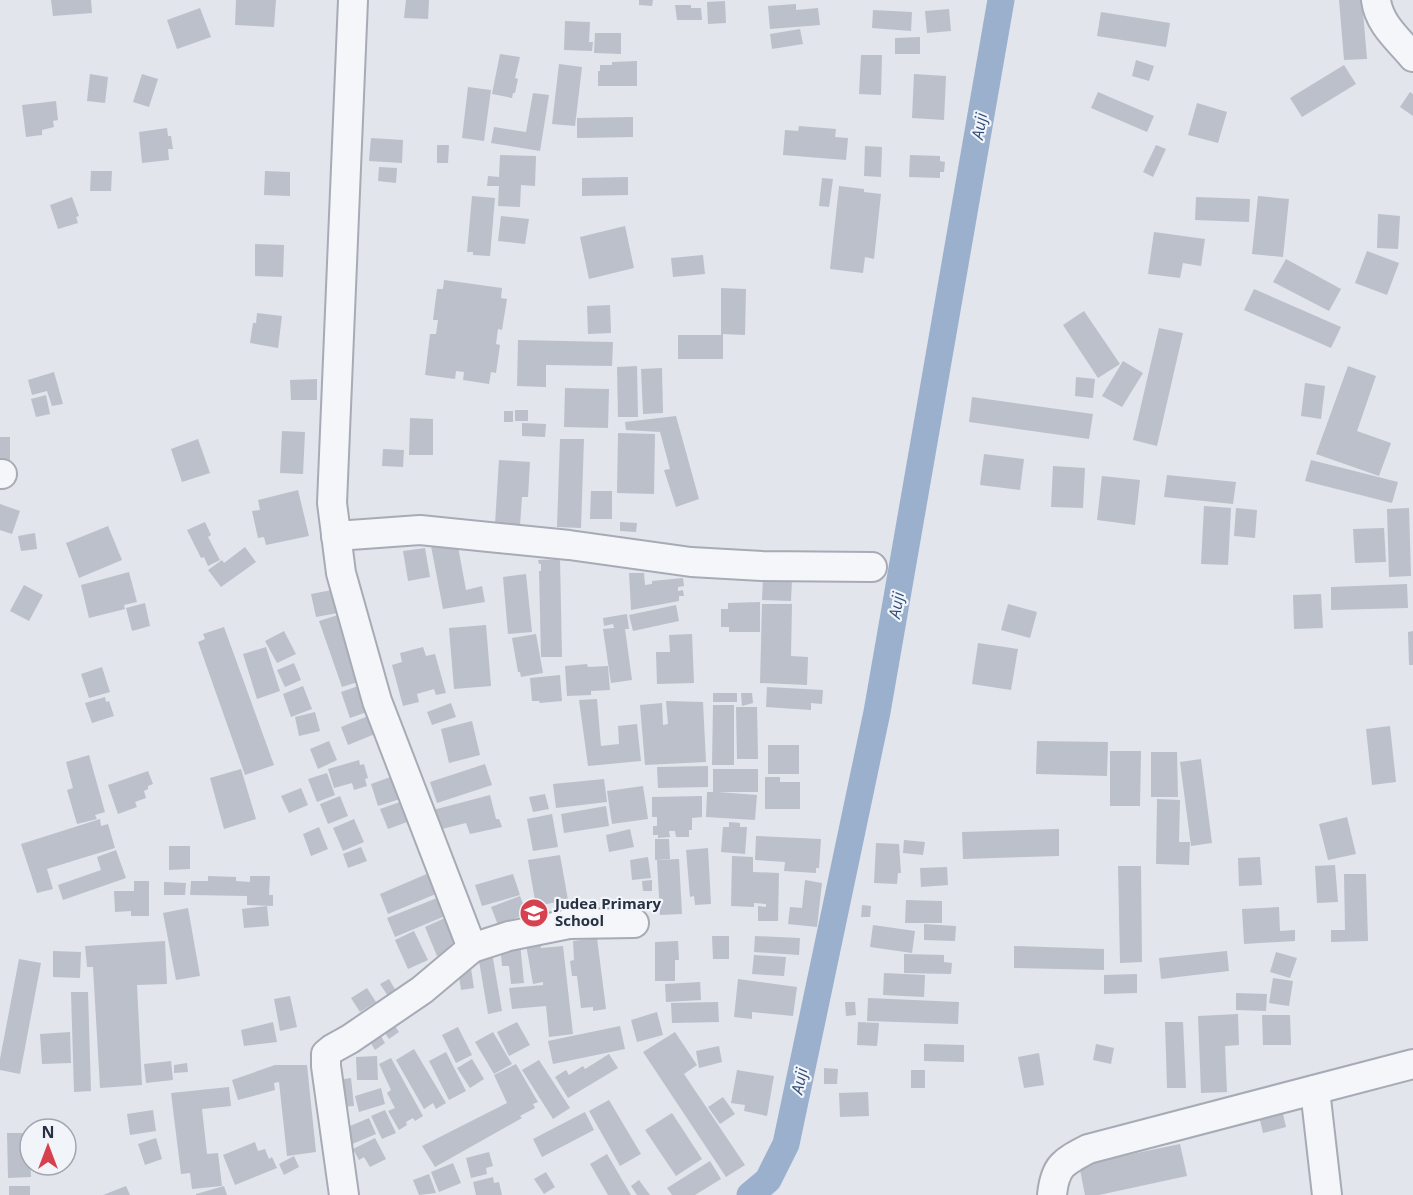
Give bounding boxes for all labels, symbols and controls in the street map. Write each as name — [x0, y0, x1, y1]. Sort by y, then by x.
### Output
water label: Auji — [966, 110, 992, 142]
water label: Auji — [883, 589, 909, 621]
place label: Judea Primary School — [553, 893, 662, 930]
school or university icon: Judea Primary School — [518, 897, 550, 929]
water label: Auji — [785, 1065, 813, 1097]
north arrow — [18, 1117, 78, 1177]
text: N — [41, 1121, 55, 1143]

